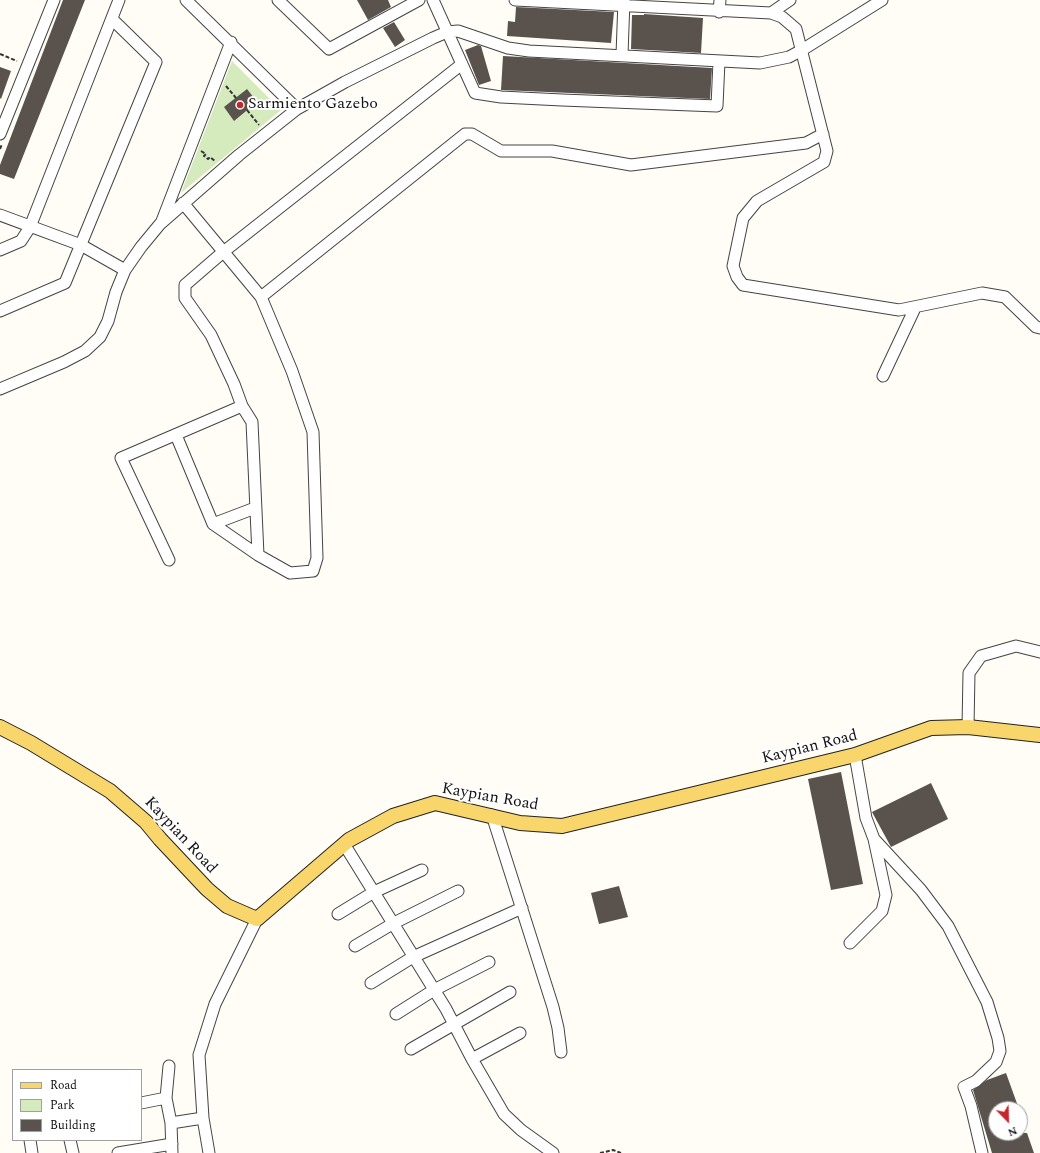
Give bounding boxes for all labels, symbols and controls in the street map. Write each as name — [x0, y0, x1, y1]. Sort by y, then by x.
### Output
place label: Sarmiento Gazebo — [248, 95, 378, 115]
marker: Sarmiento Gazebo — [235, 100, 245, 110]
street label: Kaypian Road — [760, 727, 860, 769]
street label: Kaypian Road — [440, 780, 540, 816]
street label: Kaypian Road — [140, 794, 220, 878]
legend — [12, 1069, 142, 1141]
text: Road — [50, 1076, 77, 1095]
text: Park — [50, 1096, 75, 1115]
north arrow — [988, 1101, 1028, 1141]
text: Building — [50, 1116, 96, 1135]
text: N — [1005, 1122, 1020, 1141]

